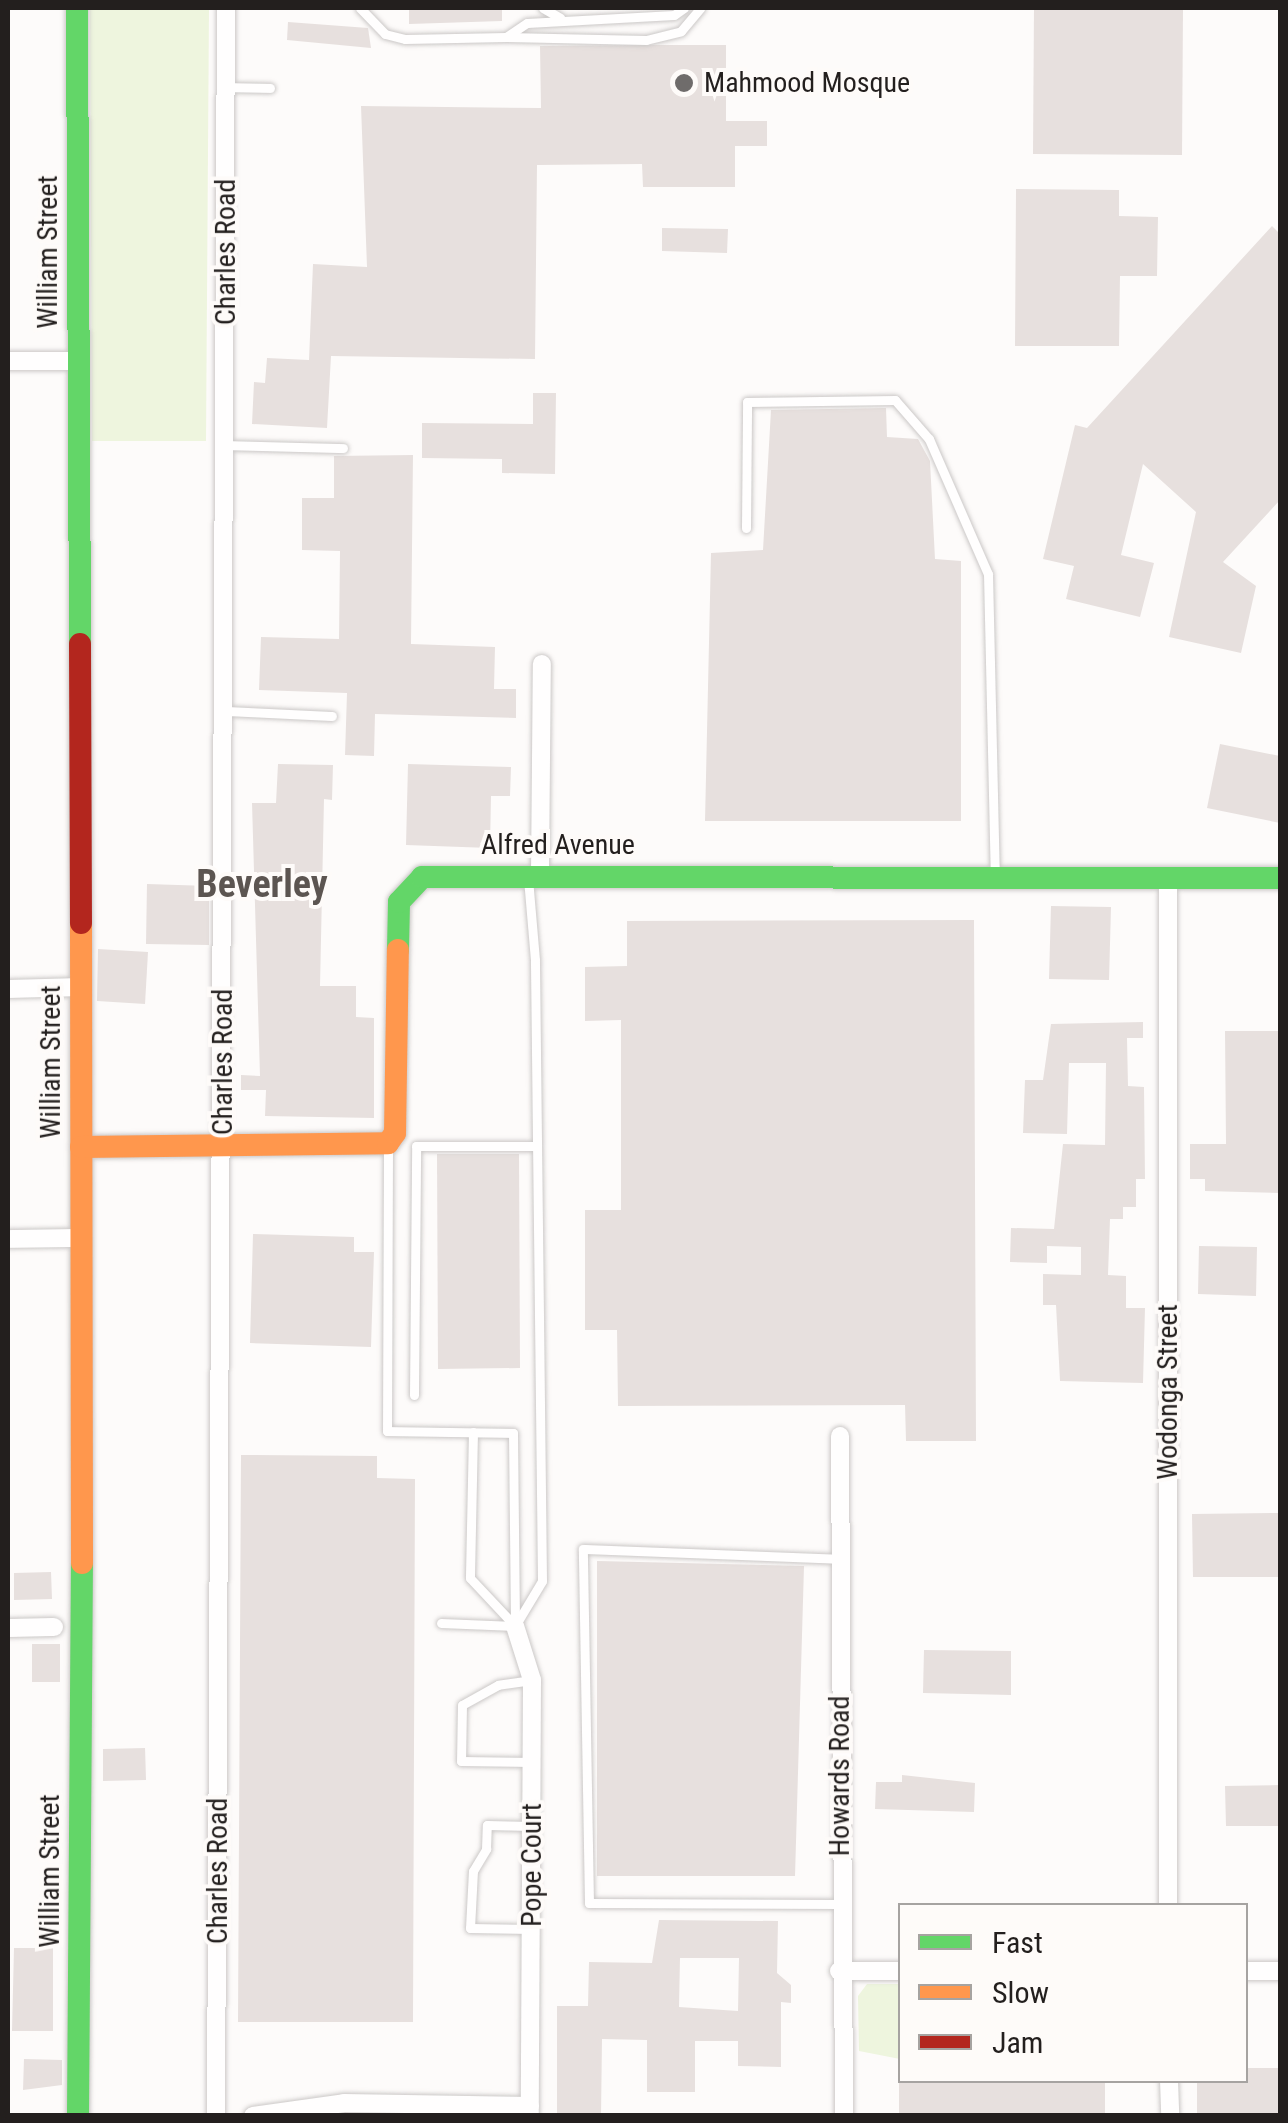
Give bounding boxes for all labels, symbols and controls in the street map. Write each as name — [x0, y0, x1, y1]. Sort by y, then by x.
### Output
place label: Mahmood Mosque — [704, 66, 910, 100]
marker: Mahmood Mosque — [673, 72, 695, 94]
street label: William Street — [31, 175, 65, 329]
street label: Charles Road — [209, 179, 243, 325]
street label: Alfred Avenue — [481, 828, 635, 862]
district label: Beverley — [196, 862, 328, 908]
street label: William Street — [34, 985, 68, 1139]
street label: Charles Road — [206, 989, 240, 1135]
street label: Wodonga Street — [1151, 1304, 1185, 1480]
street label: Howards Road — [823, 1696, 857, 1856]
street label: William Street — [33, 1794, 67, 1948]
street label: Charles Road — [201, 1798, 235, 1944]
street label: Pope Court — [515, 1803, 549, 1927]
legend — [898, 1903, 1248, 2083]
text: Fast — [992, 1925, 1043, 1960]
text: Slow — [992, 1975, 1049, 2010]
text: Jam — [992, 2025, 1043, 2060]

